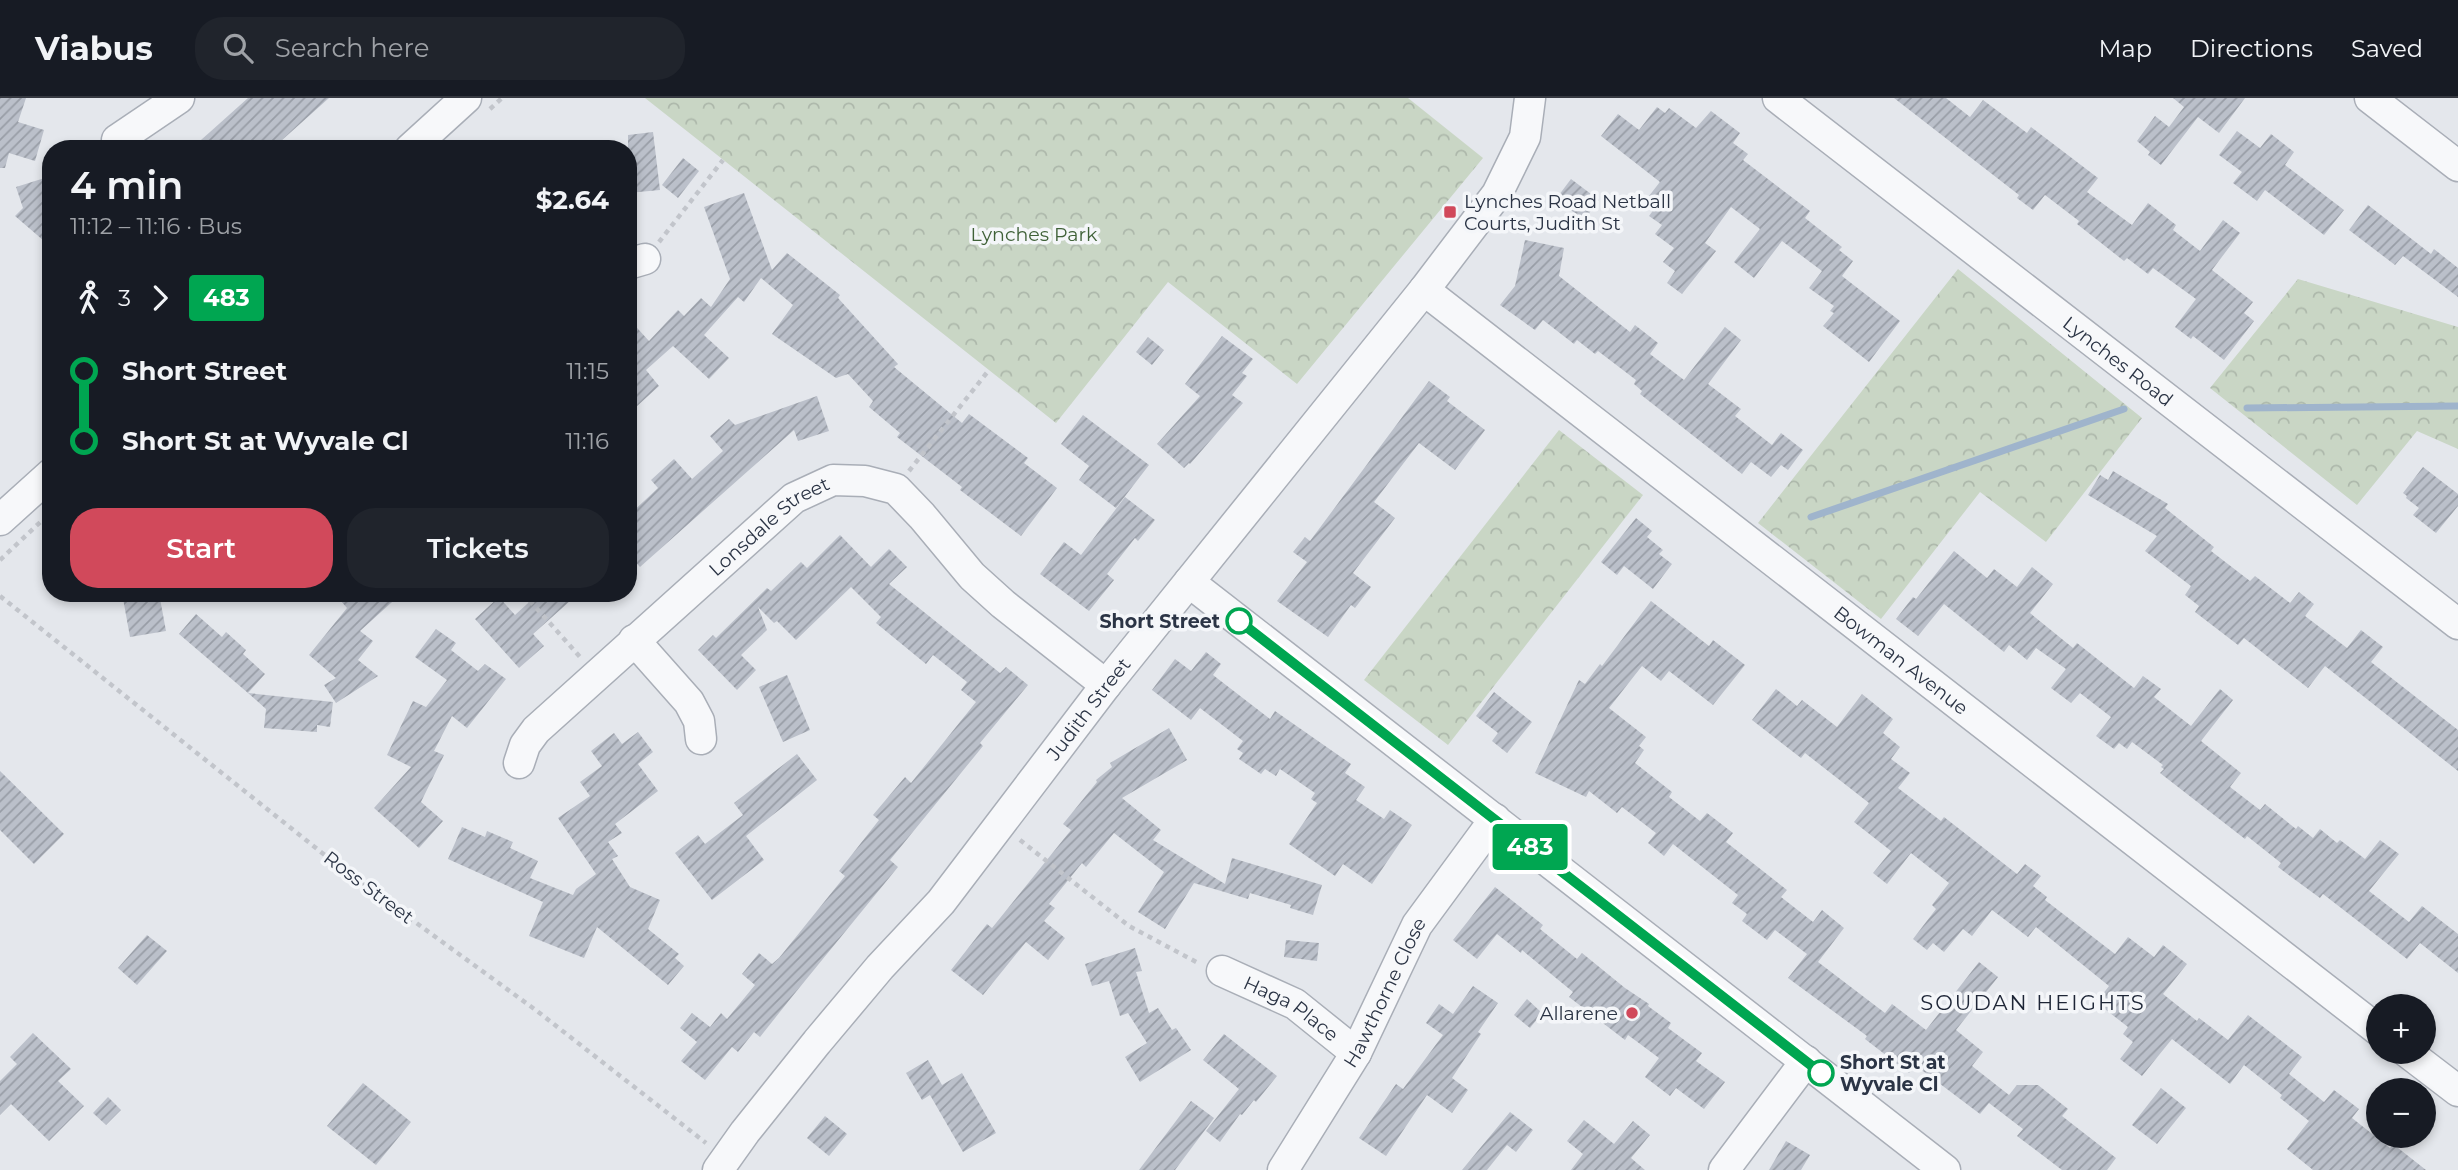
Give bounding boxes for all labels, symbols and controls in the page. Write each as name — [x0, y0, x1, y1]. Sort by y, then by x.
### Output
search box — [195, 17, 685, 80]
text: Viabus — [35, 28, 153, 68]
icon: search — [219, 29, 257, 67]
text: Search here — [275, 32, 429, 64]
text: Map — [2099, 34, 2152, 63]
text: Directions — [2190, 34, 2313, 63]
text: Saved — [2351, 34, 2423, 63]
text: 4 min — [70, 162, 183, 209]
text: $2.64 — [536, 184, 609, 216]
place label: Lynches Road Netball Courts, Judith St — [1464, 190, 1671, 235]
marker: Lynches Road Netball Courts, Judith St — [1442, 204, 1458, 220]
text: 11:12 – 11:16 · Bus — [70, 212, 242, 240]
park label: Lynches Park — [971, 223, 1098, 246]
icon: walk — [70, 279, 108, 317]
icon: forward — [141, 279, 179, 317]
text: 483 — [203, 283, 250, 312]
text: 3 — [118, 284, 131, 312]
street label: Lynches Road — [2058, 312, 2178, 411]
text: Short Street — [122, 355, 287, 387]
text: 11:15 — [566, 357, 609, 385]
text: Short St at Wyvale Cl — [122, 425, 409, 457]
text: 11:16 — [565, 427, 609, 455]
street label: Lonsdale Street — [704, 472, 833, 581]
button: Start — [70, 508, 333, 588]
button: Tickets — [347, 508, 609, 588]
street label: Bowman Avenue — [1829, 601, 1973, 720]
marker: Short Street — [1226, 608, 1252, 634]
place label: Short Street — [1099, 610, 1220, 633]
street label: Judith Street — [1041, 653, 1136, 766]
line badge: 483 — [1490, 824, 1570, 870]
text: 483 — [1507, 832, 1553, 861]
street label: Ross Street — [319, 846, 418, 929]
street label: Hawthorne Close — [1339, 913, 1431, 1072]
street label: Haga Place — [1240, 971, 1343, 1046]
district label: SOUDAN HEIGHTS — [1920, 990, 2146, 1015]
map controls — [2366, 994, 2436, 1148]
button: + — [2366, 994, 2436, 1064]
place label: Allarene — [1540, 1002, 1618, 1025]
marker: Allarene — [1624, 1005, 1640, 1021]
place label: Short St at Wyvale Cl — [1840, 1051, 1946, 1096]
marker: Short St at Wyvale Cl — [1808, 1060, 1834, 1086]
button: − — [2366, 1078, 2436, 1148]

